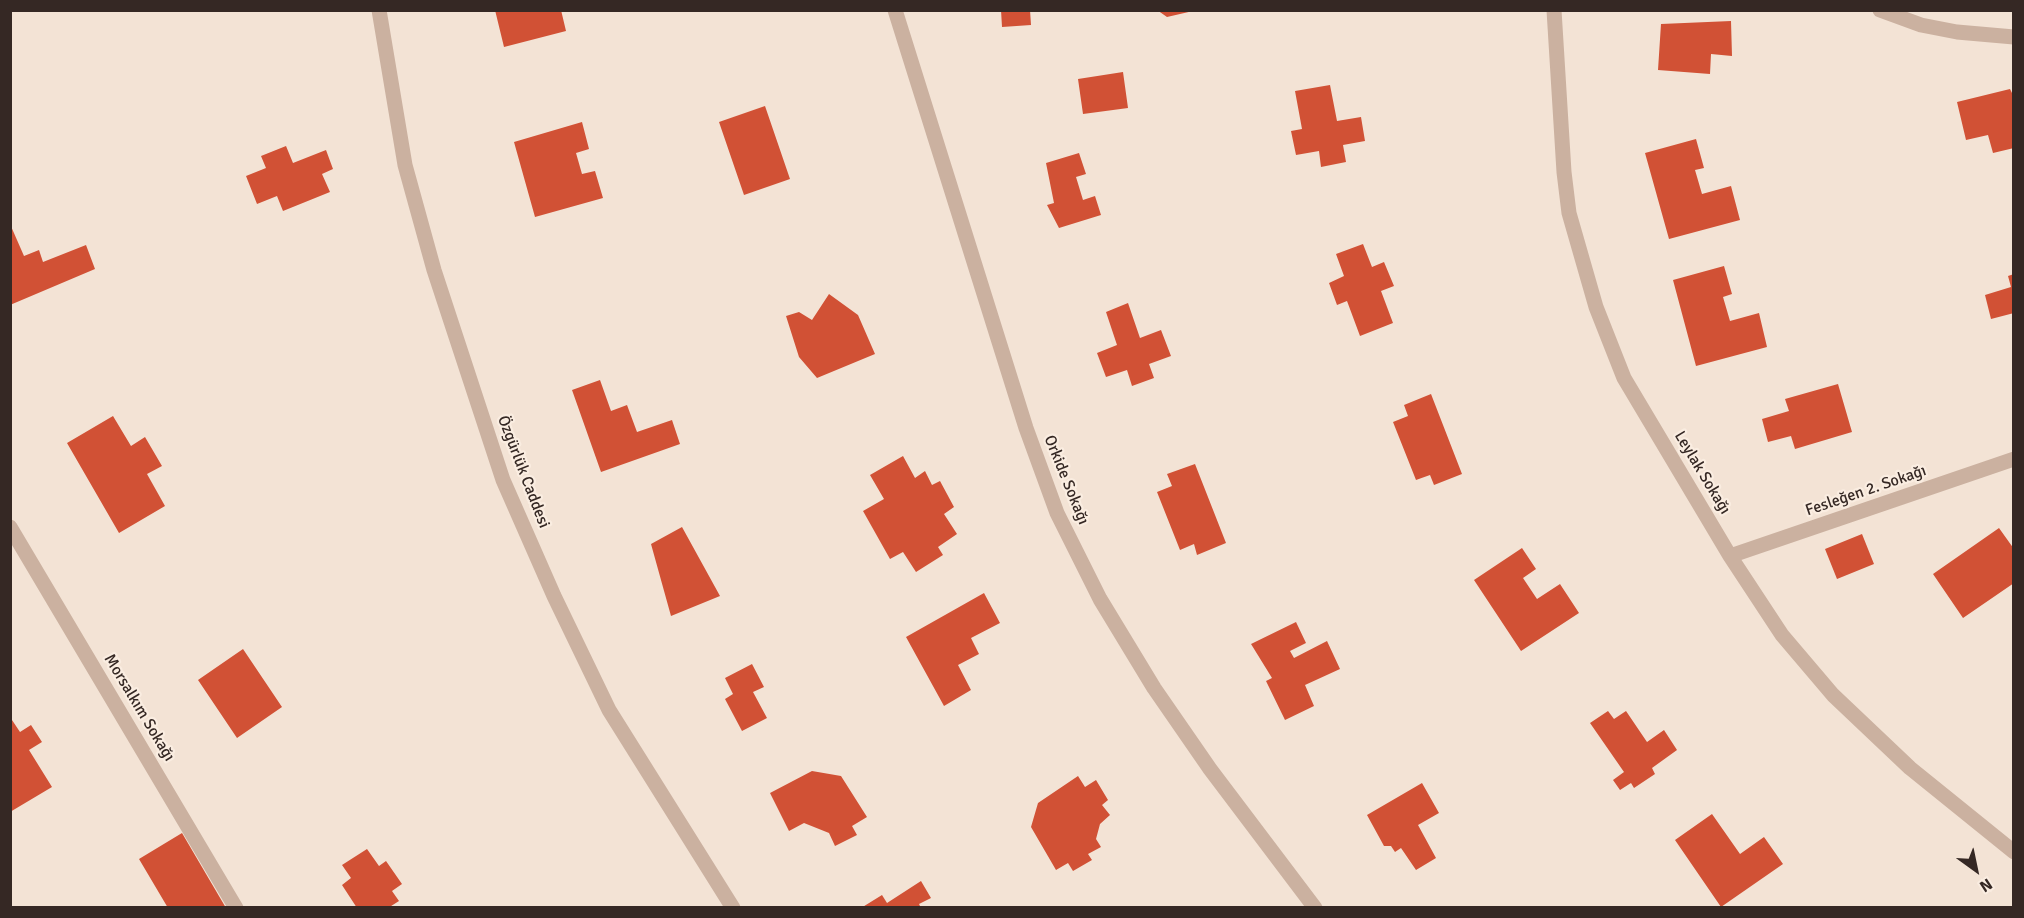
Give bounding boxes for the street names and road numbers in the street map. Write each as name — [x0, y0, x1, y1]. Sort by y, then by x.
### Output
street label: Özgürlük Caddesi — [493, 413, 553, 531]
street label: Leylak Sokağı — [1670, 428, 1734, 518]
street label: Orkide Sokağı — [1039, 432, 1093, 528]
street label: Fesleğen 2. Sokağı — [1803, 461, 1929, 521]
street label: Morsalkım Sokağı — [99, 651, 179, 765]

